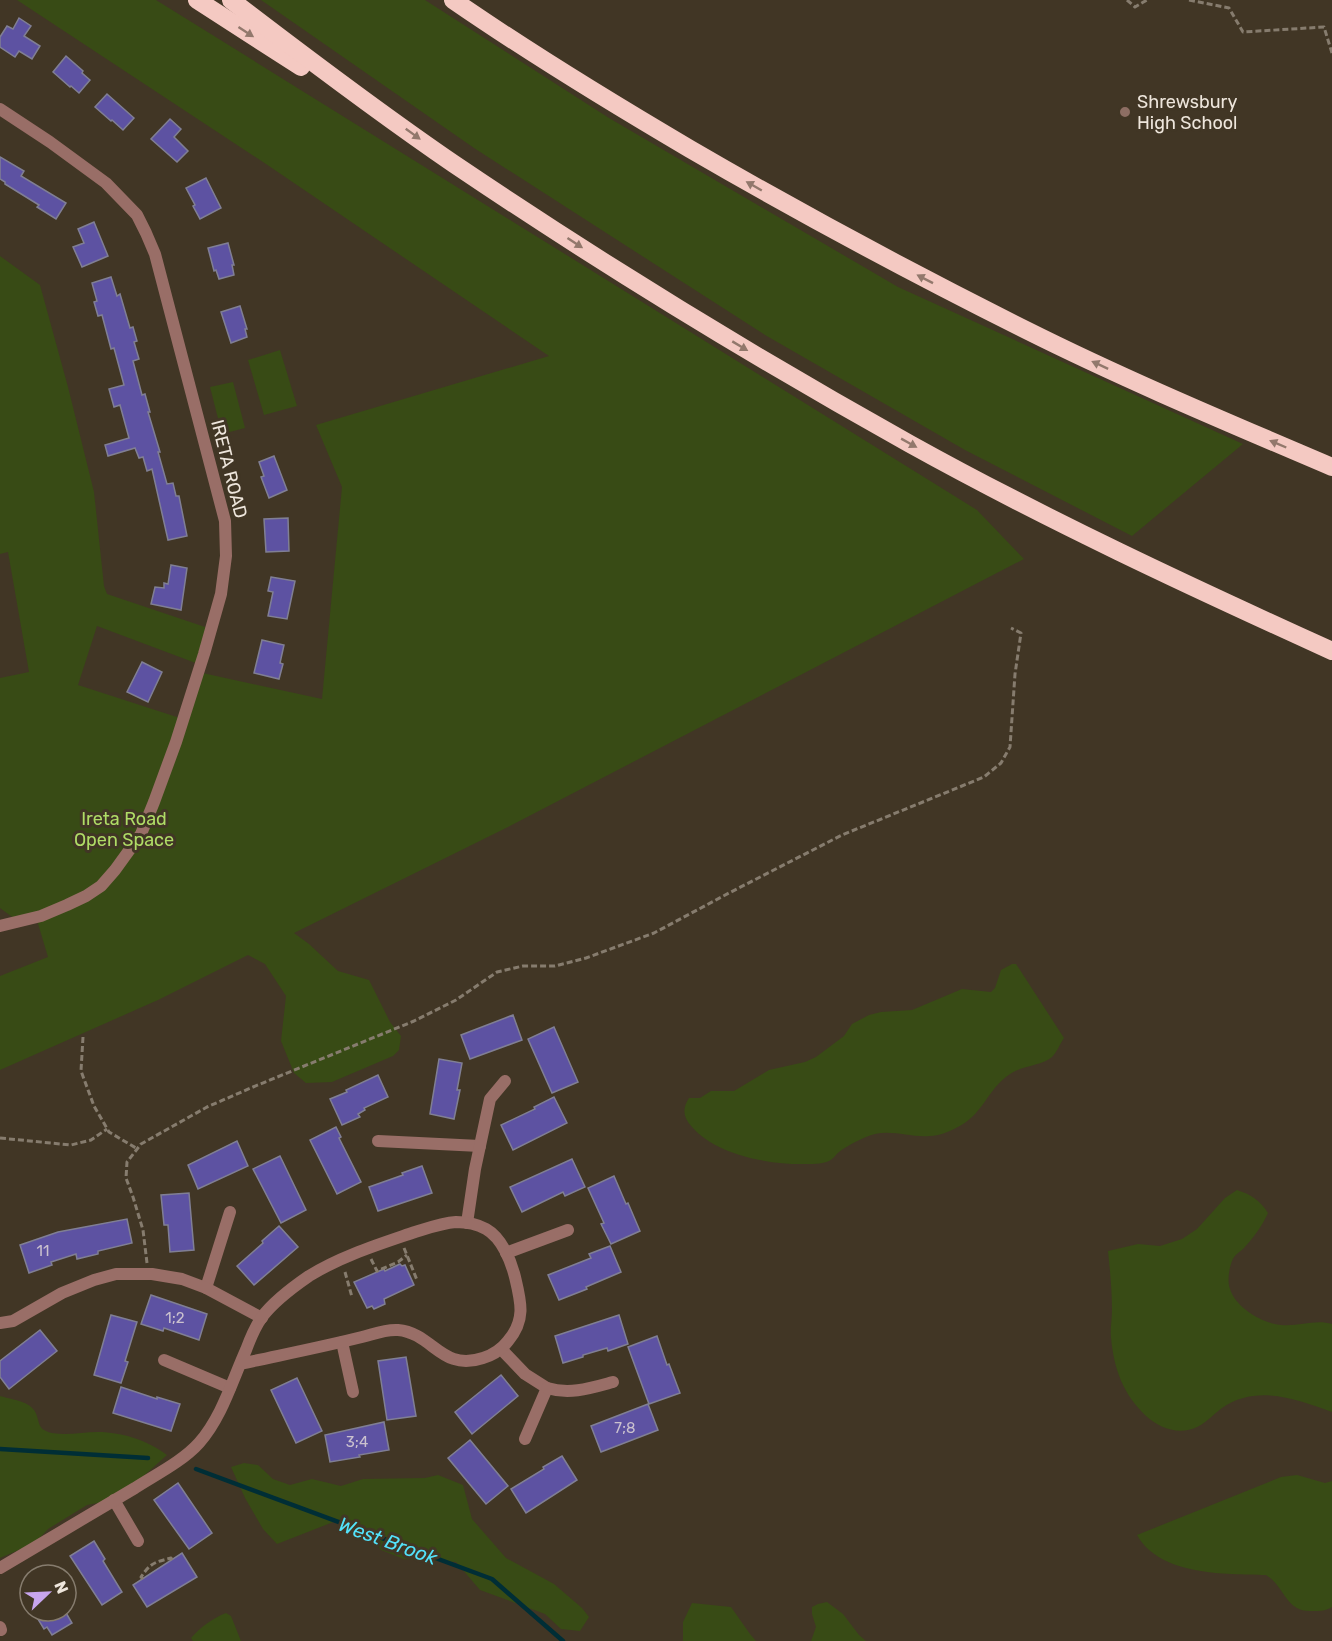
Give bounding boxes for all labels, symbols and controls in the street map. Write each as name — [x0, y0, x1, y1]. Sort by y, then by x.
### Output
one-way arrow — [238, 26, 254, 37]
place label: Shrewsbury High School — [1137, 91, 1237, 134]
marker: Shrewsbury High School — [1118, 105, 1132, 119]
one-way arrow — [405, 128, 421, 140]
one-way arrow — [745, 181, 762, 191]
one-way arrow — [567, 237, 583, 248]
one-way arrow — [916, 274, 934, 284]
one-way arrow — [732, 340, 749, 351]
one-way arrow — [1091, 360, 1108, 369]
street label: IRETA ROAD — [206, 417, 252, 521]
one-way arrow — [901, 438, 918, 448]
one-way arrow — [1269, 439, 1287, 448]
park label: Ireta Road Open Space — [74, 808, 174, 851]
house number: 11 — [37, 1242, 49, 1260]
house number: 1;2 — [165, 1309, 185, 1327]
house number: 7;8 — [614, 1419, 636, 1437]
house number: 3;4 — [346, 1433, 368, 1451]
water label: West Brook — [335, 1512, 441, 1570]
north arrow — [18, 1563, 78, 1623]
text: N — [50, 1578, 72, 1596]

